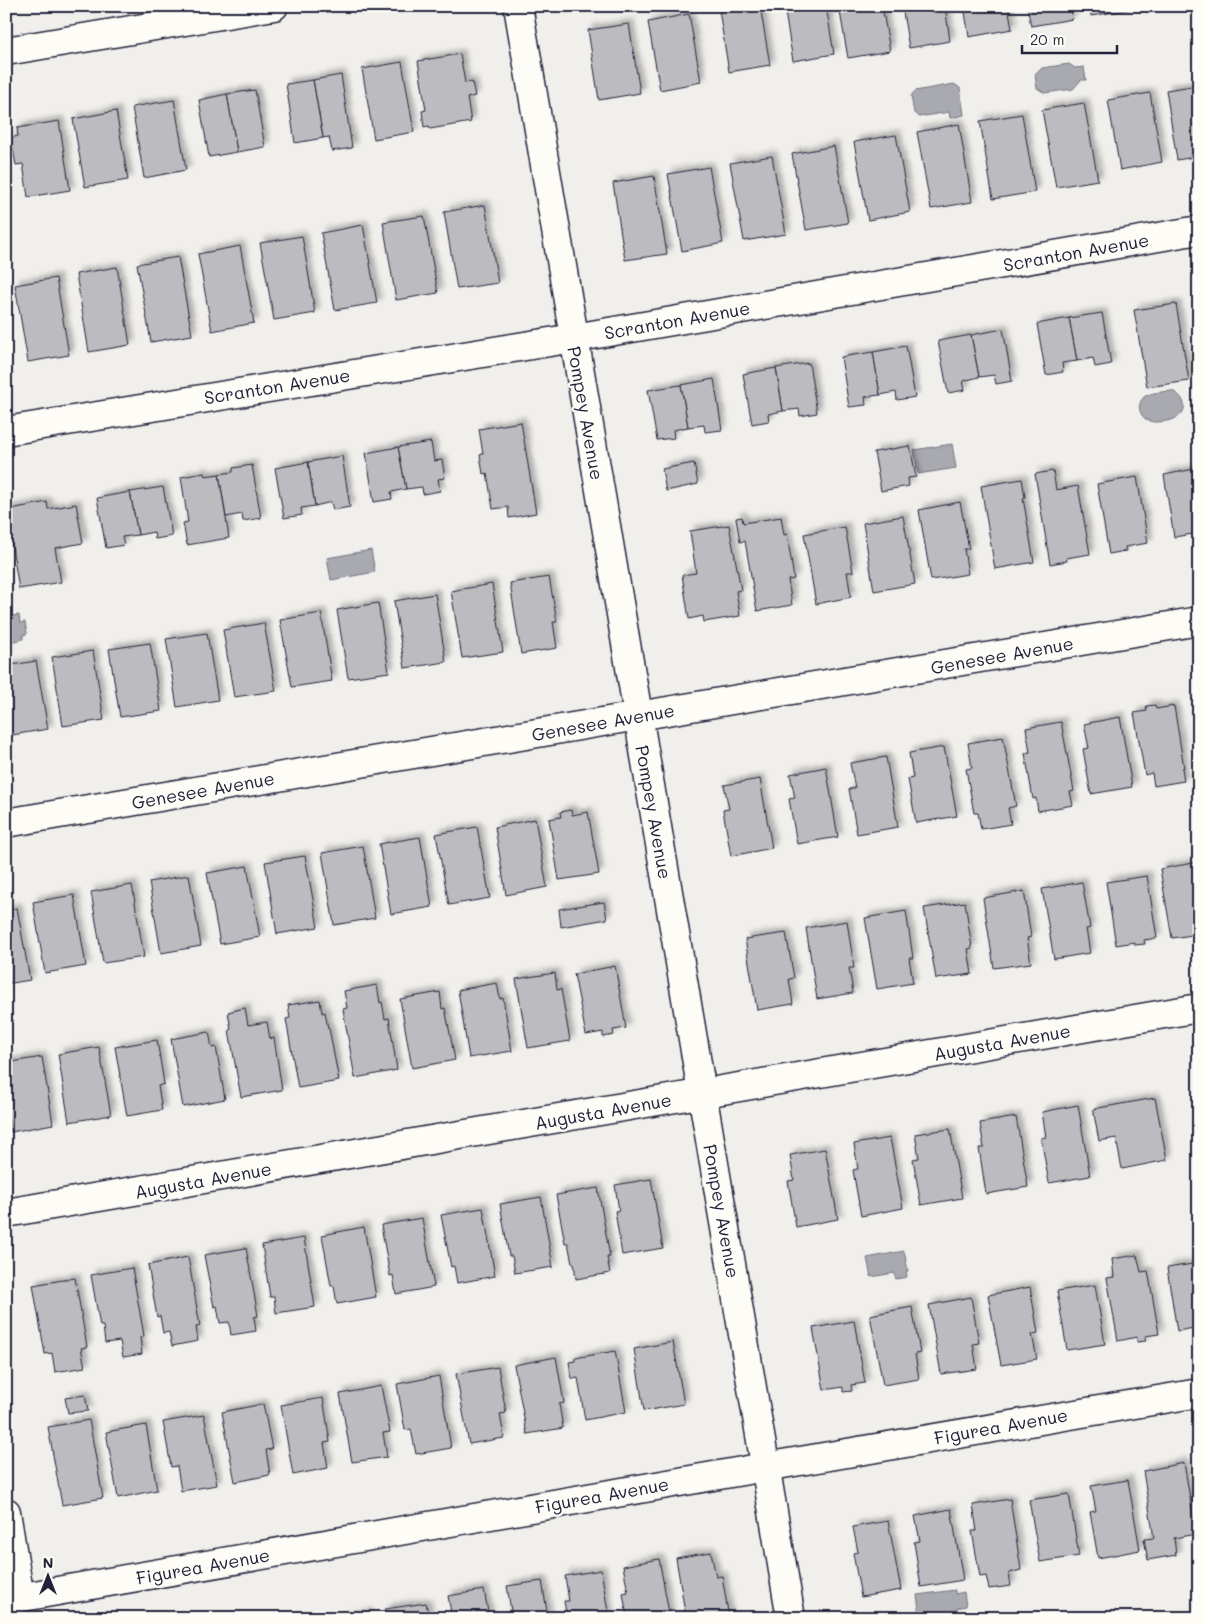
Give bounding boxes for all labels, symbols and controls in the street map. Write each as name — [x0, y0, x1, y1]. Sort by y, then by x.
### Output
scale bar — [1022, 22, 1118, 54]
text: 20 m — [1030, 29, 1064, 49]
street label: Scranton Avenue — [1001, 227, 1151, 277]
street label: Scranton Avenue — [602, 295, 752, 345]
street label: Pompey Avenue — [562, 344, 610, 482]
street label: Scranton Avenue — [202, 363, 352, 409]
street label: Genesee Avenue — [929, 631, 1075, 679]
street label: Genesee Avenue — [530, 698, 676, 746]
street label: Pompey Avenue — [630, 743, 678, 881]
street label: Genesee Avenue — [130, 766, 276, 814]
street label: Augusta Avenue — [932, 1018, 1072, 1066]
street label: Augusta Avenue — [533, 1087, 673, 1135]
street label: Pompey Avenue — [698, 1142, 746, 1280]
street label: Augusta Avenue — [133, 1156, 273, 1204]
street label: Figurea Avenue — [932, 1402, 1070, 1450]
street label: Figurea Avenue — [533, 1471, 671, 1519]
street label: Figurea Avenue — [134, 1542, 272, 1590]
north arrow — [22, 1552, 72, 1602]
text: N — [43, 1553, 53, 1572]

